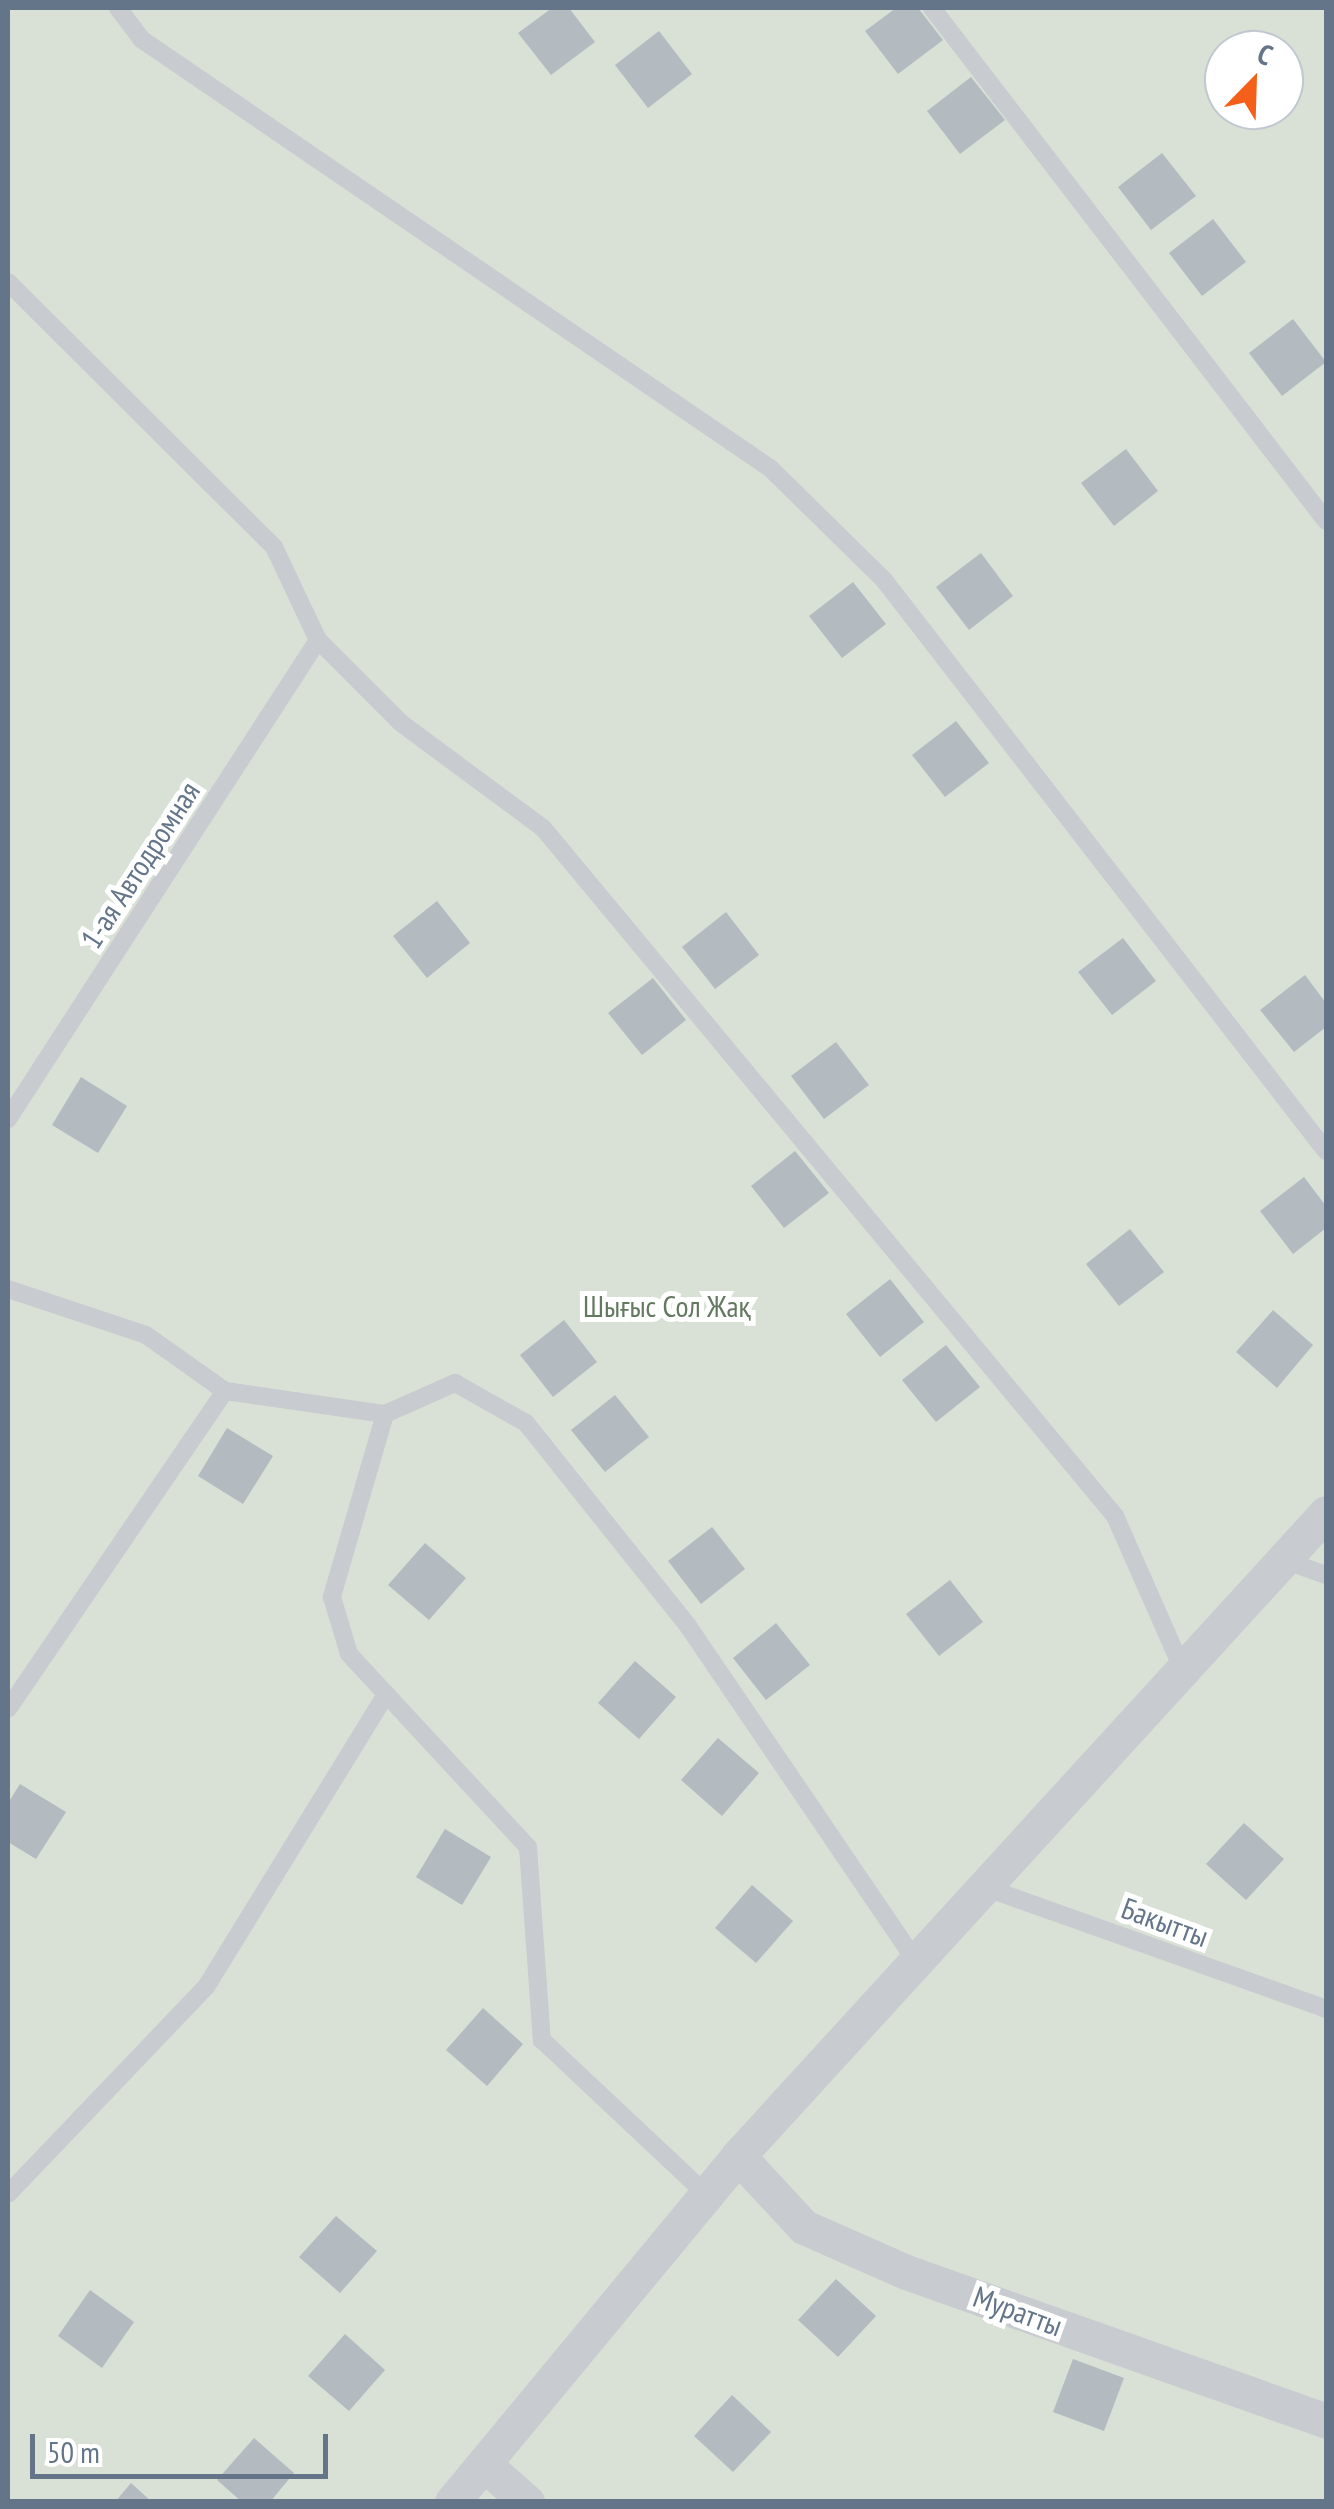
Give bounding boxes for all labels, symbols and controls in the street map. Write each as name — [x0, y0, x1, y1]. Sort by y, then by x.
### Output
north arrow — [1204, 30, 1304, 130]
text: С — [1252, 34, 1278, 73]
street label: 1-ая Автодромная — [73, 775, 207, 955]
park label: Шығыс Сол Жақ — [583, 1288, 751, 1324]
street label: Бакытты — [1117, 1890, 1213, 1954]
street label: Муратты — [969, 2278, 1067, 2344]
scale bar — [35, 2414, 332, 2476]
text: 50 m — [47, 2432, 100, 2471]

